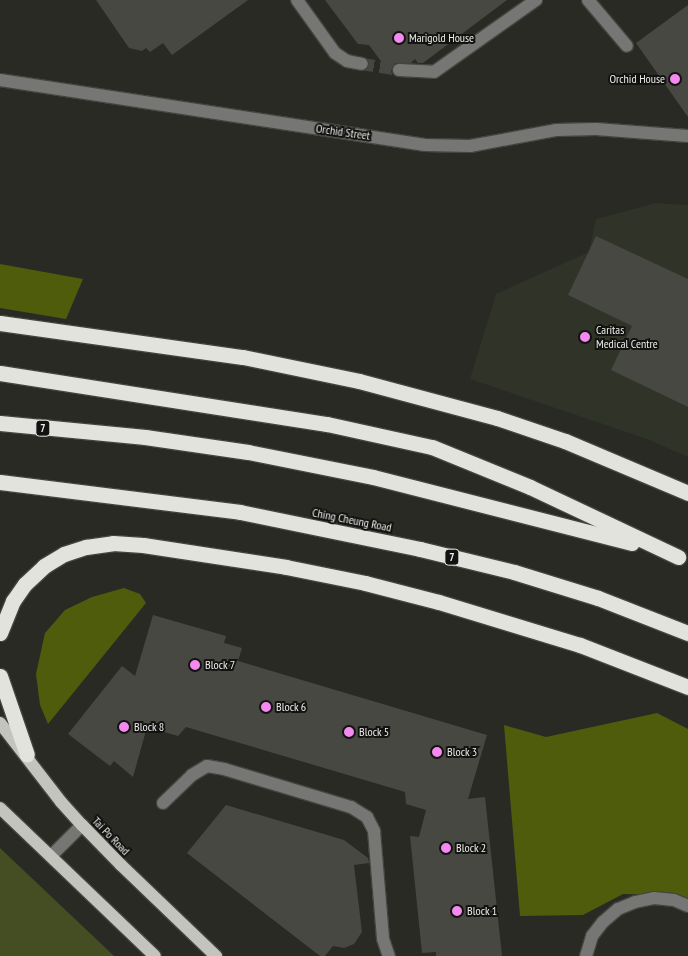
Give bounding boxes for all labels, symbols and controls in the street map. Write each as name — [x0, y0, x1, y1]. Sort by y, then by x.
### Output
place label: Marigold House — [409, 31, 474, 45]
marker: Marigold House — [393, 32, 405, 44]
place label: Orchid House — [609, 72, 665, 86]
marker: Orchid House — [669, 73, 681, 85]
street label: Orchid Street — [315, 121, 371, 143]
place label: Caritas Medical Centre — [596, 323, 658, 351]
marker: Caritas Medical Centre — [578, 330, 592, 344]
road number: 7 — [34, 419, 52, 436]
street label: Ching Cheung Road — [311, 505, 393, 535]
road number: 7 — [443, 548, 461, 566]
place label: Block 7 — [205, 658, 236, 672]
marker: Block 7 — [189, 659, 201, 671]
place label: Block 6 — [276, 700, 307, 714]
marker: Block 6 — [260, 701, 272, 713]
place label: Block 8 — [134, 720, 165, 734]
marker: Block 8 — [118, 721, 130, 733]
place label: Block 5 — [359, 725, 390, 739]
marker: Block 5 — [343, 726, 355, 738]
place label: Block 3 — [447, 745, 478, 759]
marker: Block 3 — [431, 746, 443, 758]
street label: Tai Po Road — [89, 814, 133, 858]
place label: Block 2 — [456, 841, 487, 855]
marker: Block 2 — [440, 842, 452, 854]
place label: Block 1 — [467, 904, 498, 918]
marker: Block 1 — [451, 905, 463, 917]

